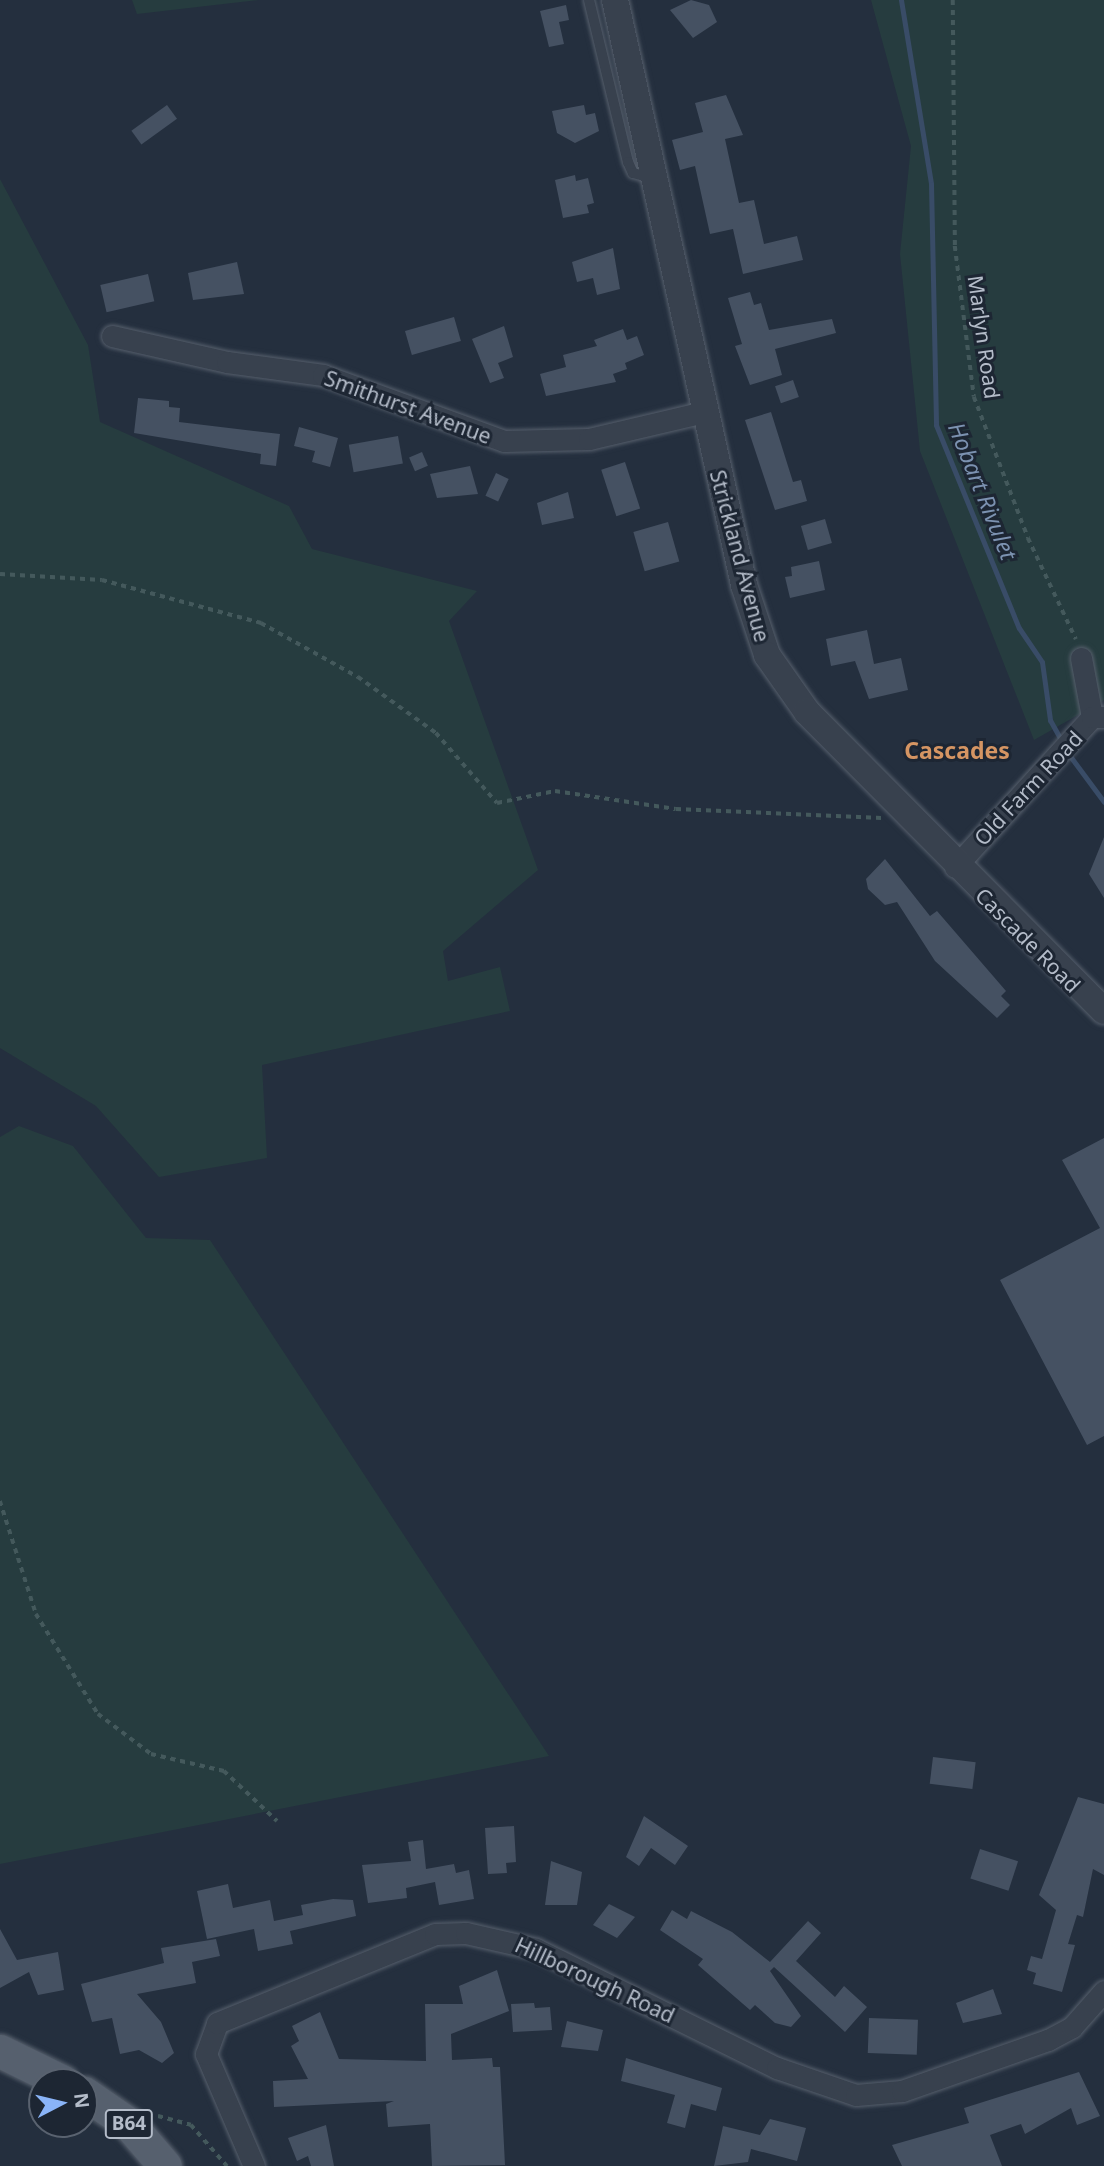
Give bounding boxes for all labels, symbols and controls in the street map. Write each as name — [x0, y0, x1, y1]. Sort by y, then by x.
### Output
street label: Marlyn Road — [963, 274, 1005, 400]
street label: Smithurst Avenue — [321, 365, 495, 449]
water label: Hobart Rivulet — [943, 418, 1023, 564]
street label: Strickland Avenue — [705, 467, 775, 645]
street label: Old Farm Road — [969, 726, 1087, 850]
district label: Cascades — [904, 736, 1010, 764]
street label: Cascade Road — [970, 882, 1086, 998]
street label: Hillborough Road — [511, 1932, 679, 2028]
north arrow — [28, 2068, 98, 2138]
text: N — [68, 2091, 96, 2110]
road number: B64 — [104, 2108, 154, 2140]

